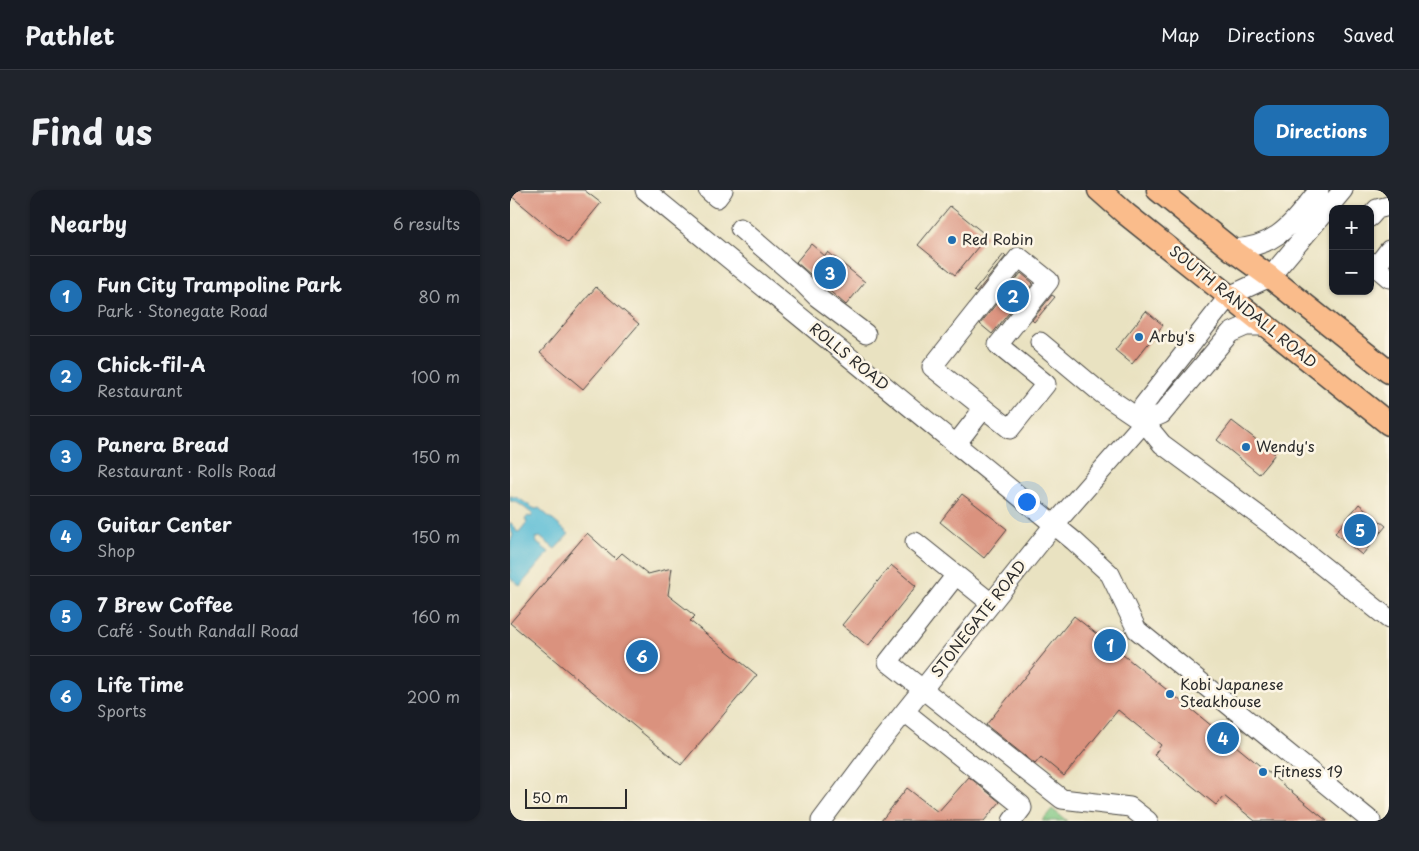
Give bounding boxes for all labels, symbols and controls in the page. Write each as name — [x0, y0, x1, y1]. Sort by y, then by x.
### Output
text: Pathlet — [25, 17, 115, 53]
text: Map — [1161, 21, 1199, 48]
text: Directions — [1227, 21, 1315, 48]
text: Saved — [1343, 21, 1394, 48]
text: Find us — [30, 104, 152, 157]
button: Directions — [1254, 105, 1389, 156]
map controls — [1329, 205, 1374, 295]
button: + — [1329, 205, 1374, 250]
text: Nearby — [50, 207, 127, 239]
text: 6 results — [393, 211, 460, 235]
place label: Red Robin — [962, 227, 1033, 250]
marker: Red Robin — [946, 234, 958, 246]
street label: SOUTH RANDALL ROAD — [1165, 239, 1323, 373]
button: − — [1329, 250, 1374, 295]
pin: 3 — [814, 254, 846, 292]
text: Fun City Trampoline Park — [97, 270, 342, 298]
pin: 2 — [997, 277, 1029, 315]
text: 1 — [62, 284, 70, 308]
text: 80 m — [418, 284, 460, 308]
text: Park · Stonegate Road — [97, 298, 268, 322]
street label: ROLLS ROAD — [805, 316, 895, 395]
place label: Arby's — [1149, 324, 1195, 347]
marker: Arby's — [1133, 331, 1145, 343]
text: Chick-fil-A — [97, 350, 205, 378]
text: 2 — [60, 364, 72, 388]
text: 100 m — [411, 364, 460, 388]
text: Restaurant — [97, 378, 183, 402]
text: Panera Bread — [97, 430, 229, 458]
place label: Wendy's — [1256, 434, 1315, 457]
marker: Wendy's — [1240, 441, 1252, 453]
text: 3 — [61, 444, 71, 468]
text: 150 m — [412, 444, 460, 468]
text: Restaurant · Rolls Road — [97, 458, 276, 482]
your location — [1014, 489, 1040, 515]
text: Guitar Center — [97, 510, 232, 538]
pin: 5 — [1344, 511, 1376, 549]
text: 4 — [61, 524, 71, 548]
text: 150 m — [412, 524, 460, 548]
text: Shop — [97, 538, 135, 562]
street label: STONEGATE ROAD — [925, 555, 1031, 682]
text: 7 Brew Coffee — [97, 590, 233, 618]
text: 5 — [61, 604, 71, 628]
text: 160 m — [412, 604, 460, 628]
text: Café · South Randall Road — [97, 618, 299, 642]
pin: 1 — [1094, 626, 1126, 664]
pin: 6 — [626, 637, 658, 675]
text: Life Time — [97, 670, 184, 698]
place label: Kobi Japanese Steakhouse — [1180, 672, 1283, 712]
text: 6 — [60, 684, 72, 708]
text: 200 m — [407, 684, 460, 708]
marker: Kobi Japanese Steakhouse — [1164, 688, 1176, 700]
text: Sports — [97, 698, 146, 722]
pin: 4 — [1207, 719, 1239, 757]
place label: Fitness 19 — [1273, 759, 1343, 782]
marker: Fitness 19 — [1257, 766, 1269, 778]
scale bar — [525, 786, 628, 809]
text: 50 m — [532, 787, 568, 808]

